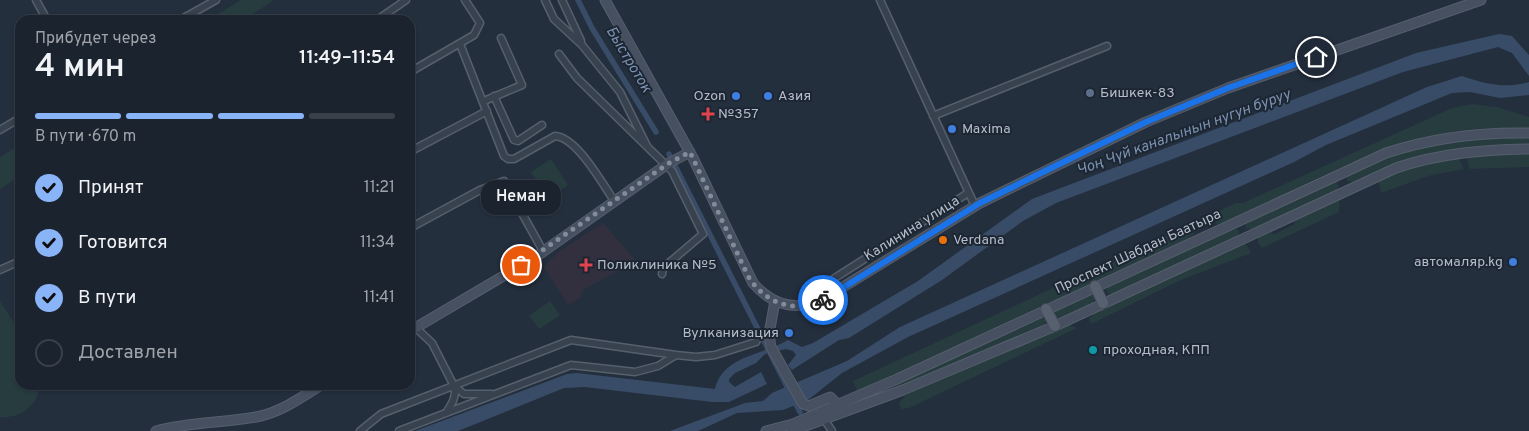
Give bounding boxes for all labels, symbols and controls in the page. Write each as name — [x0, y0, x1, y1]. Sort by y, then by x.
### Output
water label: Быстроток — [601, 23, 655, 97]
text: Прибудет через — [35, 29, 157, 49]
pin — [1295, 36, 1337, 78]
icon: home — [1302, 43, 1330, 71]
text: 11:49–11:54 — [299, 46, 395, 70]
text: 4 мин — [35, 48, 125, 88]
water label: Чоң Чүй каналынын нугун буруу — [1075, 85, 1295, 181]
place label: Бишкек-83 — [1100, 85, 1175, 102]
marker: Бишкек-83 — [1084, 87, 1096, 99]
place label: Ozon — [693, 88, 726, 105]
place label: Азия — [778, 88, 811, 105]
marker: Ozon — [730, 90, 742, 102]
marker: Азия — [762, 90, 774, 102]
place label: №357 — [718, 106, 759, 123]
marker: №357 — [702, 108, 714, 120]
place label: Maxima — [962, 121, 1011, 138]
marker: Maxima — [946, 123, 958, 135]
text: В пути · 670 m — [35, 127, 136, 147]
icon: check — [35, 174, 63, 202]
text: Принят — [78, 176, 144, 200]
text: 11:21 — [364, 178, 395, 198]
callout: Неман — [481, 180, 561, 215]
text: Неман — [496, 187, 546, 207]
street label: Калинина улица — [861, 193, 963, 265]
street label: Проспект Шабдан Баатыра — [1052, 206, 1224, 298]
icon: check — [35, 229, 63, 257]
text: Готовится — [78, 231, 168, 255]
place label: Verdana — [953, 232, 1004, 249]
text: 11:34 — [360, 233, 395, 253]
marker: Verdana — [937, 234, 949, 246]
pin — [500, 244, 542, 286]
icon: bag — [507, 251, 535, 279]
place label: автомаляр.kg — [1414, 254, 1503, 271]
marker: автомаляр.kg — [1507, 256, 1519, 268]
place label: Поликлиника №5 — [597, 257, 717, 274]
marker: Поликлиника №5 — [579, 258, 593, 272]
courier — [798, 275, 848, 325]
icon: check — [35, 284, 63, 312]
text: В пути — [78, 286, 136, 310]
icon: bike — [809, 286, 837, 314]
text: 11:41 — [364, 288, 395, 308]
place label: Вулканизация — [683, 325, 779, 342]
marker: Вулканизация — [783, 327, 795, 339]
text: Доставлен — [78, 341, 178, 365]
place label: проходная, КПП — [1103, 342, 1210, 359]
marker: проходная, КПП — [1087, 344, 1099, 356]

